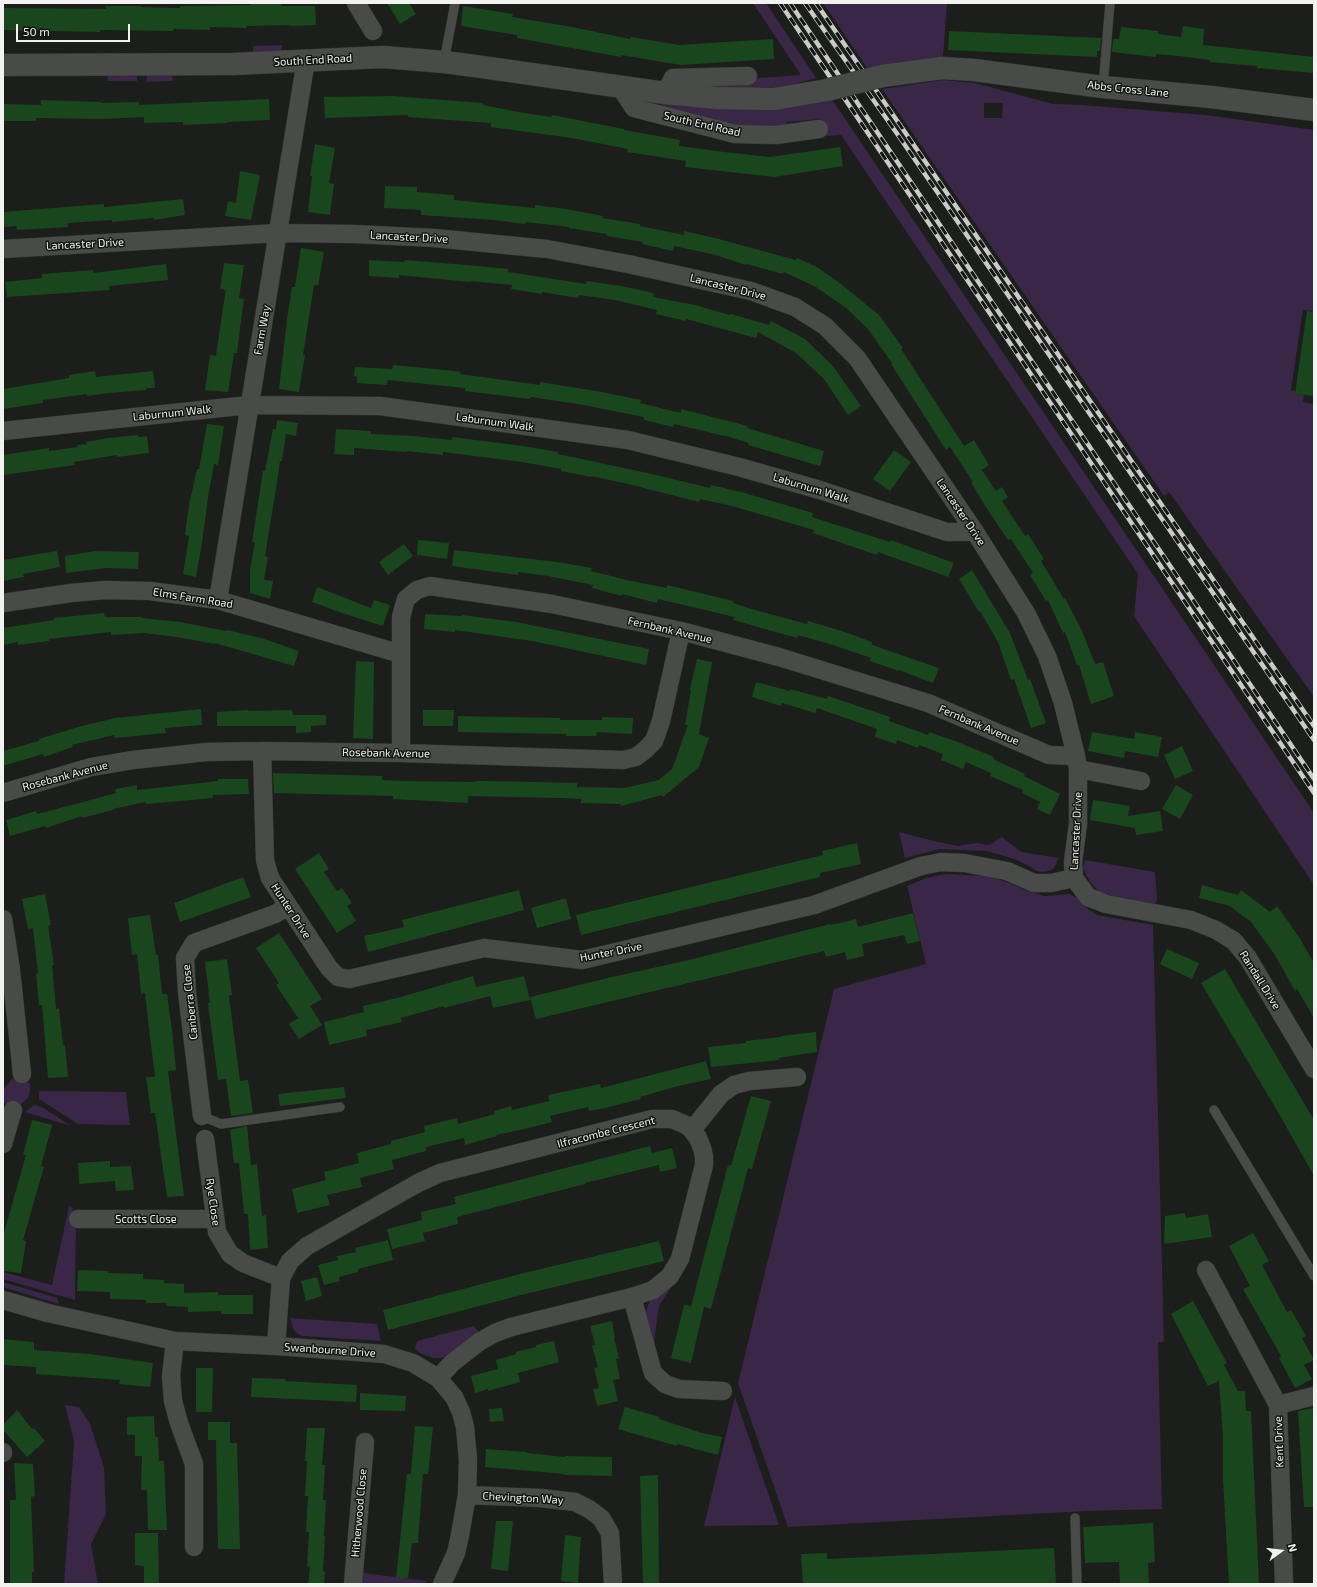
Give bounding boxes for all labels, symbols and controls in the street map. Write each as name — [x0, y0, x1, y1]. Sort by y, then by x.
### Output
scale bar — [18, 16, 132, 42]
text: 50 m — [23, 24, 50, 38]
street label: South End Road — [274, 51, 352, 69]
street label: Abbs Cross Lane — [1087, 78, 1169, 100]
street label: South End Road — [662, 109, 742, 139]
street label: Lancaster Drive — [370, 228, 448, 246]
street label: Lancaster Drive — [46, 235, 124, 253]
street label: Lancaster Drive — [688, 271, 768, 303]
street label: Farm Way — [251, 304, 273, 356]
street label: Laburnum Walk — [132, 402, 212, 424]
street label: Laburnum Walk — [455, 410, 535, 434]
street label: Laburnum Walk — [771, 470, 851, 506]
street label: Lancaster Drive — [934, 476, 988, 548]
street label: Elms Farm Road — [152, 585, 234, 611]
street label: Fernbank Avenue — [627, 614, 713, 646]
street label: Fernbank Avenue — [937, 702, 1021, 748]
street label: Rosebank Avenue — [342, 746, 430, 760]
street label: Rosebank Avenue — [21, 758, 109, 794]
street label: Lancaster Drive — [1067, 792, 1085, 870]
street label: Hunter Drive — [268, 881, 314, 941]
street label: Hunter Drive — [579, 940, 643, 964]
street label: Randall Drive — [1237, 948, 1283, 1012]
street label: Canberra Close — [179, 964, 201, 1040]
street label: Ilfracombe Crescent — [556, 1113, 656, 1151]
street label: Rye Close — [203, 1177, 223, 1227]
street label: Scotts Close — [115, 1212, 177, 1226]
street label: Swanbourne Drive — [284, 1340, 376, 1360]
street label: Kent Drive — [1272, 1416, 1286, 1468]
street label: Hitherwood Close — [349, 1468, 369, 1558]
street label: Chevington Way — [482, 1489, 564, 1507]
north arrow — [1261, 1531, 1301, 1571]
text: N — [1286, 1542, 1300, 1553]

